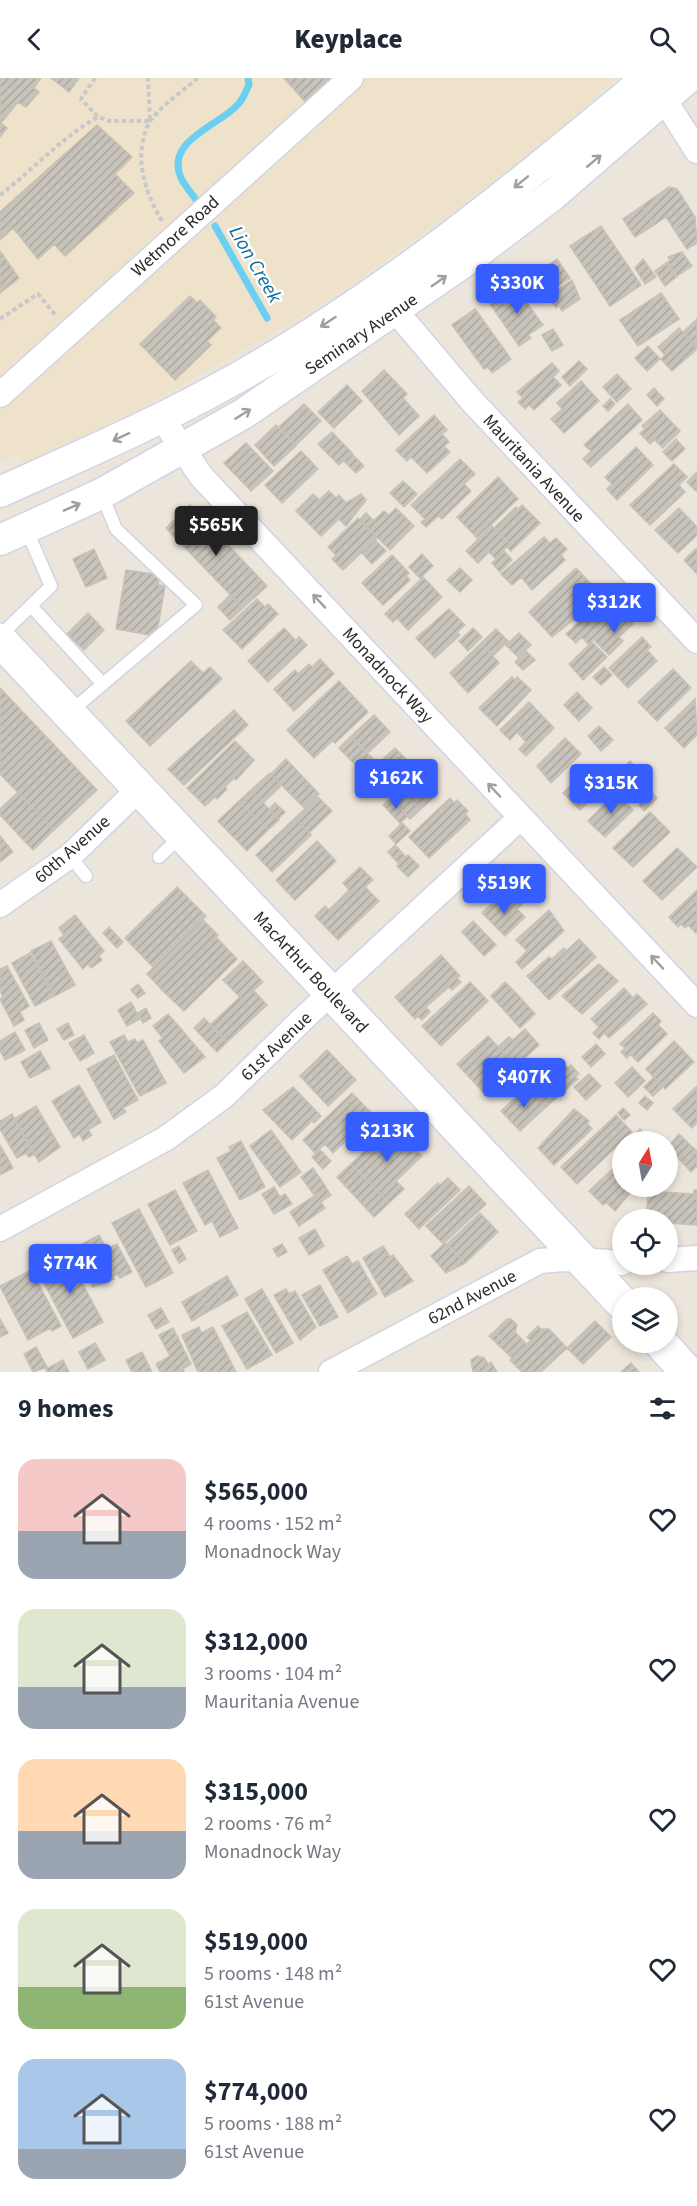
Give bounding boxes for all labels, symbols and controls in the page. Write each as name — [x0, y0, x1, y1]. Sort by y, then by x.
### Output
text: Keyplace — [294, 20, 403, 59]
icon: back — [18, 23, 51, 56]
icon: search — [646, 23, 679, 56]
one-way arrow — [586, 155, 602, 168]
one-way arrow — [513, 176, 529, 189]
street label: Wetmore Road — [126, 190, 225, 283]
water label: Lion Creek — [222, 221, 289, 309]
pin: $330K — [475, 264, 559, 315]
text: $330K — [490, 269, 544, 297]
one-way arrow — [431, 274, 447, 287]
street label: Seminary Avenue — [300, 287, 423, 381]
one-way arrow — [321, 316, 337, 328]
one-way arrow — [235, 407, 252, 420]
street label: Mauritania Avenue — [477, 409, 590, 528]
one-way arrow — [113, 431, 131, 443]
one-way arrow — [63, 501, 81, 513]
pin: $565K — [174, 506, 258, 557]
text: $565K — [189, 511, 243, 539]
pin: $312K — [572, 583, 656, 634]
text: $312K — [587, 588, 641, 616]
one-way arrow — [312, 593, 326, 608]
street label: Monadnock Way — [336, 622, 439, 729]
pin: $162K — [354, 759, 438, 810]
text: $162K — [369, 764, 423, 792]
pin: $315K — [569, 764, 653, 815]
text: $315K — [584, 769, 638, 797]
one-way arrow — [487, 783, 501, 798]
street label: 60th Avenue — [29, 809, 116, 889]
pin: $519K — [462, 864, 546, 915]
text: $519K — [477, 869, 531, 897]
street label: MacArthur Boulevard — [247, 906, 374, 1039]
one-way arrow — [650, 955, 664, 970]
street label: 61st Avenue — [235, 1006, 318, 1087]
pin: $407K — [482, 1058, 566, 1109]
text: $407K — [497, 1063, 551, 1091]
pin: $213K — [345, 1112, 429, 1163]
text: $213K — [360, 1117, 414, 1145]
north arrow — [612, 1131, 678, 1197]
map controls — [612, 1131, 678, 1353]
button: locate — [612, 1209, 678, 1275]
pin: $774K — [28, 1244, 112, 1295]
text: $774K — [43, 1249, 97, 1277]
street label: 62nd Avenue — [424, 1264, 521, 1331]
button: layers — [612, 1287, 678, 1353]
text: 9 homes — [18, 1390, 113, 1427]
icon: filters — [646, 1392, 679, 1425]
text: $565,000 — [204, 1473, 308, 1510]
icon: home — [66, 1483, 138, 1555]
icon: heart — [646, 1503, 679, 1536]
text: 4 rooms · 152 m² — [204, 1510, 342, 1538]
text: Monadnock Way — [204, 1538, 341, 1566]
text: $312,000 — [204, 1623, 308, 1660]
icon: home — [66, 1633, 138, 1705]
icon: heart — [646, 1653, 679, 1686]
text: 3 rooms · 104 m² — [204, 1660, 342, 1688]
text: Mauritania Avenue — [204, 1688, 359, 1716]
text: $315,000 — [204, 1773, 308, 1810]
icon: home — [66, 1783, 138, 1855]
icon: heart — [646, 1803, 679, 1836]
text: 2 rooms · 76 m² — [204, 1810, 332, 1838]
text: Monadnock Way — [204, 1838, 341, 1866]
text: $519,000 — [204, 1923, 308, 1960]
icon: home — [66, 1933, 138, 2005]
icon: heart — [646, 1953, 679, 1986]
text: 5 rooms · 148 m² — [204, 1960, 342, 1988]
text: 61st Avenue — [204, 1988, 304, 2016]
text: $774,000 — [204, 2073, 308, 2110]
icon: home — [66, 2083, 138, 2155]
icon: heart — [646, 2103, 679, 2136]
text: 5 rooms · 188 m² — [204, 2110, 342, 2138]
text: 61st Avenue — [204, 2138, 304, 2166]

